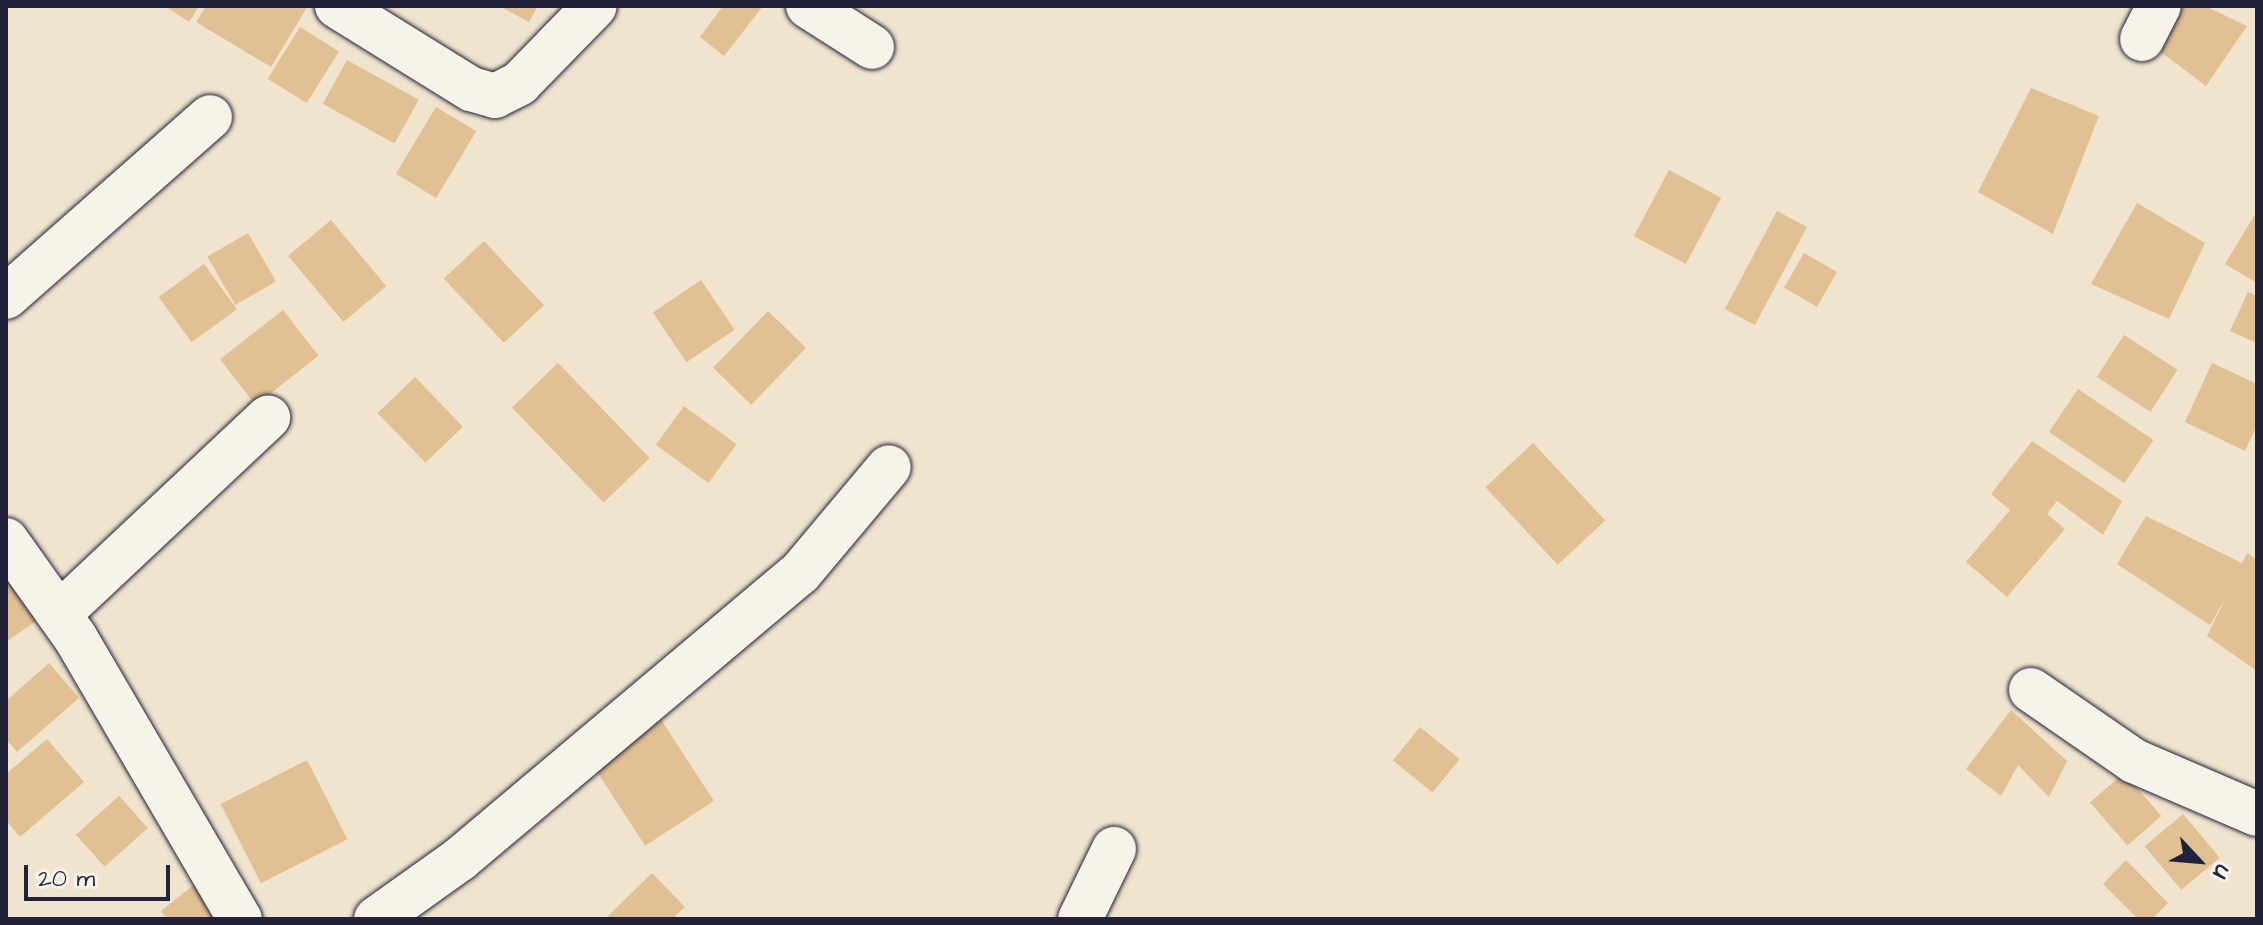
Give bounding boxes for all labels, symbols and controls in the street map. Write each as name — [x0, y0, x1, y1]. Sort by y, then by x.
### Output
north arrow — [2159, 821, 2239, 901]
scale bar — [28, 849, 174, 899]
text: U — [2204, 859, 2238, 884]
text: 20 m — [38, 862, 95, 896]

